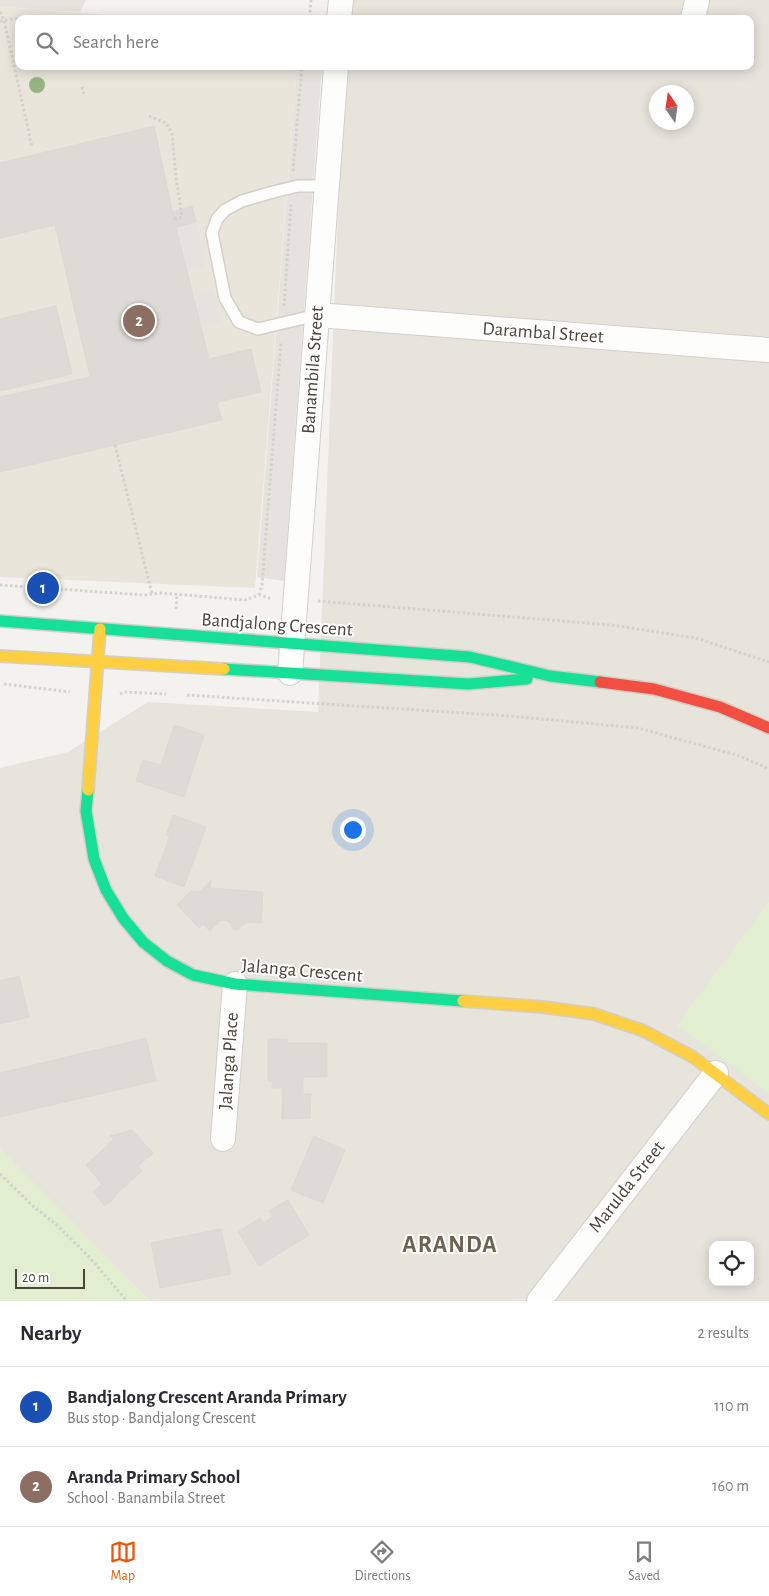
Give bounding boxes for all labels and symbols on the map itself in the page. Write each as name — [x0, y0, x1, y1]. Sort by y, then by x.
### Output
north arrow — [649, 85, 694, 130]
pin: 2 — [123, 302, 155, 340]
street label: Banambila Street — [299, 305, 327, 435]
street label: Darambal Street — [482, 319, 604, 347]
pin: 1 — [27, 569, 59, 607]
street label: Bandjalong Crescent — [201, 610, 353, 640]
your location — [340, 817, 366, 843]
street label: Jalanga Crescent — [241, 956, 363, 986]
street label: Jalanga Place — [216, 1012, 242, 1110]
street label: Marulda Street — [586, 1138, 668, 1236]
district label: ARANDA — [402, 1233, 498, 1257]
scale bar — [15, 1266, 85, 1289]

